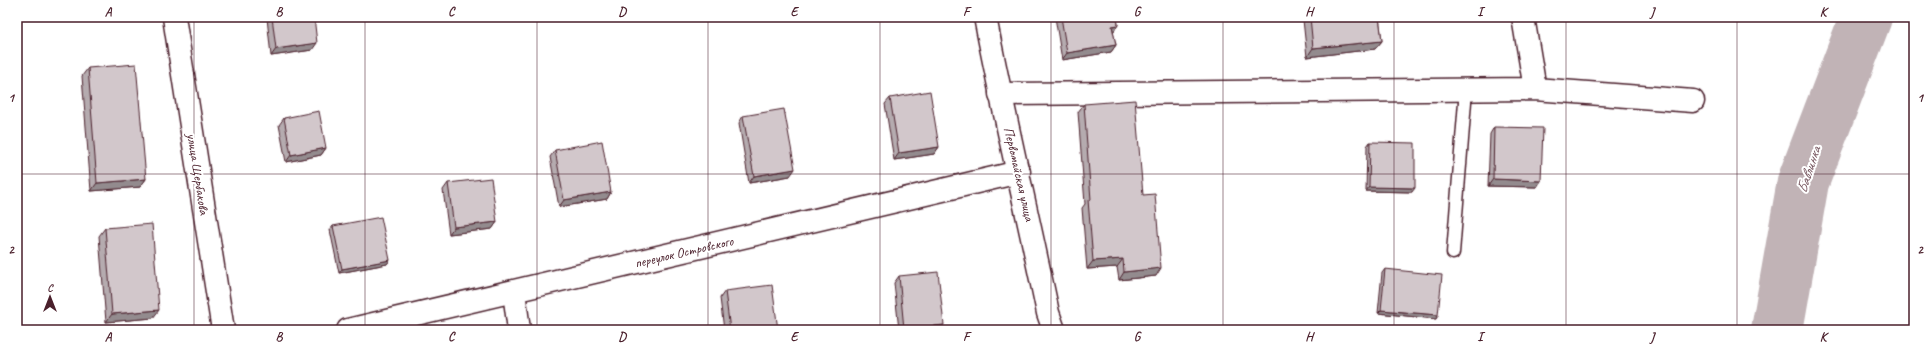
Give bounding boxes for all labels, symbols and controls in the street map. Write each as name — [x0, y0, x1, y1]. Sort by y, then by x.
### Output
text: A — [105, 4, 113, 20]
text: B — [276, 4, 284, 20]
text: C — [448, 4, 456, 20]
text: D — [618, 4, 627, 20]
text: E — [791, 4, 800, 20]
text: F — [963, 4, 972, 20]
text: G — [1134, 4, 1142, 20]
text: H — [1305, 4, 1315, 20]
text: I — [1477, 4, 1486, 20]
text: J — [1649, 4, 1656, 20]
text: K — [1820, 4, 1830, 20]
text: 1 — [8, 90, 16, 106]
text: 1 — [1917, 90, 1925, 106]
street label: Первомайская улица — [1000, 125, 1038, 224]
street label: улица Щербакова — [183, 131, 213, 217]
water label: Бавлинка — [1793, 143, 1826, 196]
street label: переулок Островского — [633, 232, 736, 272]
text: 2 — [8, 242, 15, 258]
text: 2 — [1917, 242, 1924, 258]
north arrow — [30, 277, 70, 317]
text: С — [47, 280, 54, 294]
text: A — [105, 329, 113, 345]
text: B — [276, 329, 284, 345]
text: C — [448, 329, 456, 345]
text: D — [618, 329, 627, 345]
text: E — [791, 329, 800, 345]
text: F — [963, 329, 972, 345]
text: G — [1134, 329, 1142, 345]
text: H — [1305, 329, 1315, 345]
text: I — [1477, 329, 1486, 345]
text: J — [1649, 329, 1656, 345]
text: K — [1820, 329, 1830, 345]

